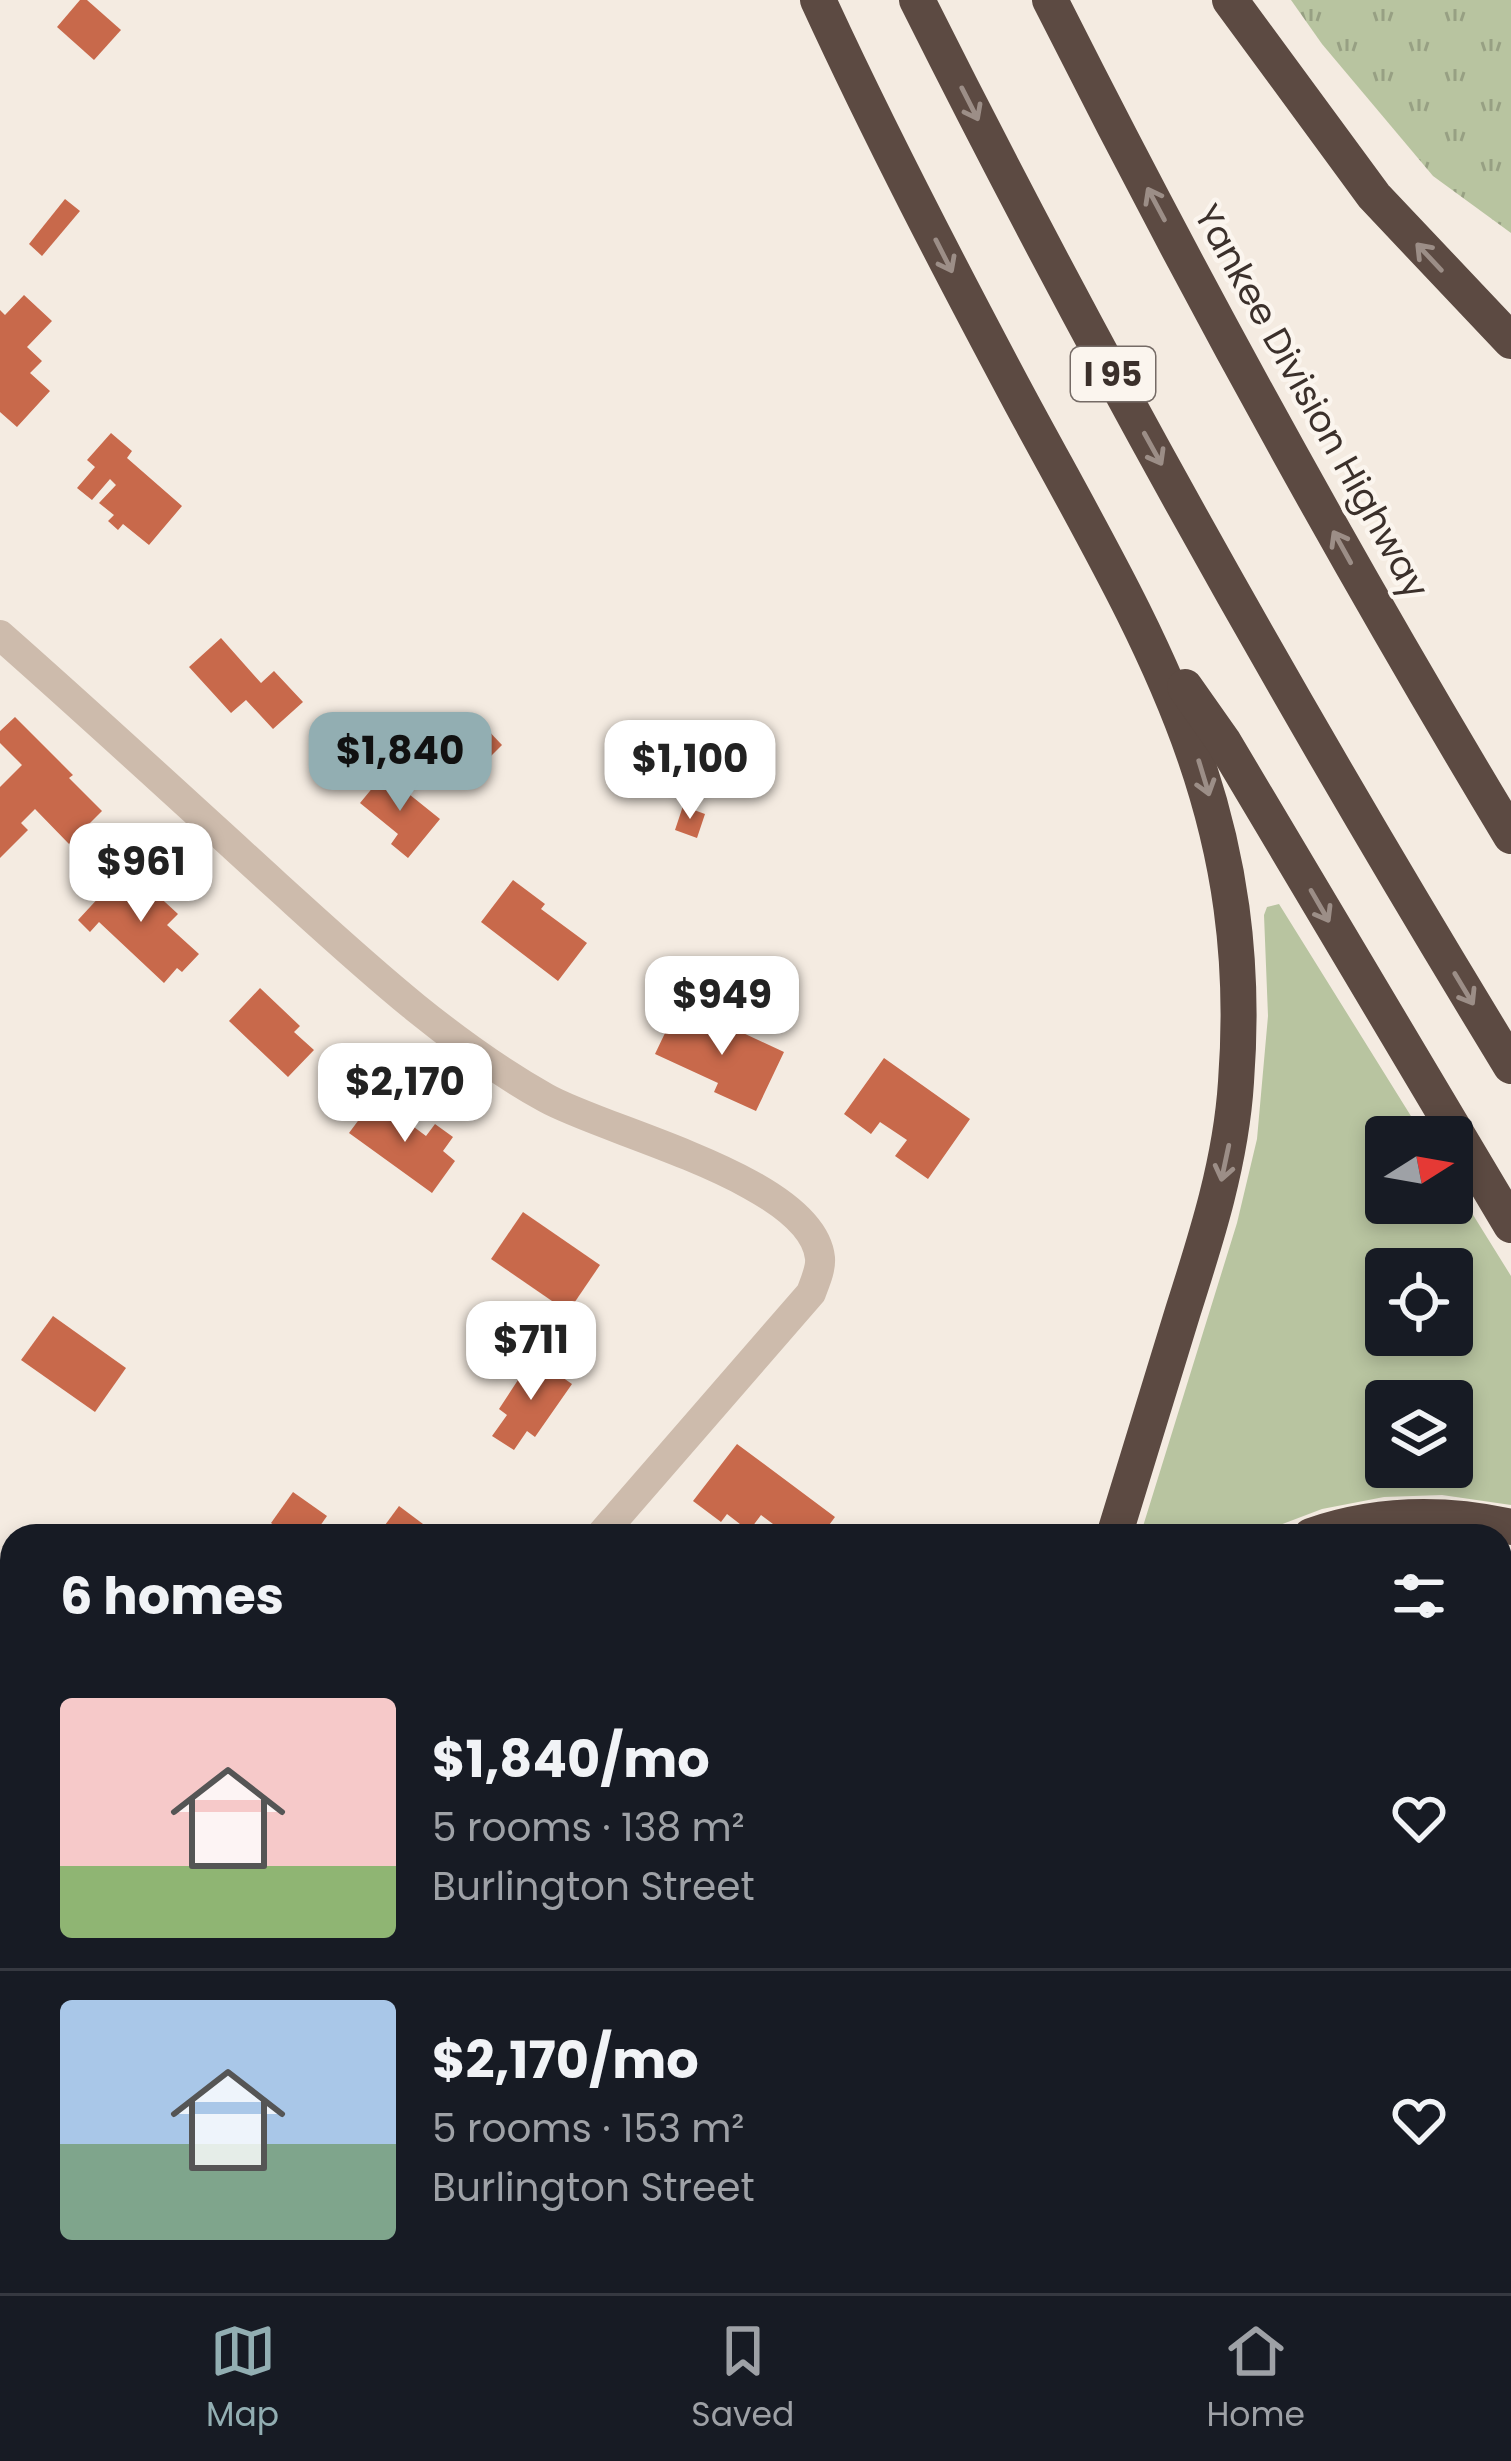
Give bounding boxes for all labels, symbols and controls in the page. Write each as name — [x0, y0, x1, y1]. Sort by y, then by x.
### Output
one-way arrow — [959, 86, 982, 122]
one-way arrow — [1144, 187, 1167, 222]
street label: Yankee Division Highway — [1182, 195, 1441, 607]
one-way arrow — [933, 237, 956, 273]
one-way arrow — [1416, 243, 1444, 273]
road number: I 95 — [1071, 347, 1155, 401]
one-way arrow — [1142, 430, 1165, 465]
one-way arrow — [1330, 530, 1353, 565]
pin: $1,840 — [302, 712, 498, 814]
pin: $1,100 — [592, 720, 788, 822]
text: $1,840 — [336, 723, 464, 778]
text: $1,100 — [631, 731, 749, 786]
one-way arrow — [1194, 758, 1216, 796]
pin: $961 — [70, 823, 212, 925]
text: $961 — [96, 834, 186, 889]
one-way arrow — [1308, 888, 1332, 923]
pin: $949 — [651, 956, 793, 1058]
text: $949 — [672, 967, 772, 1022]
one-way arrow — [1452, 971, 1476, 1005]
pin: $2,170 — [307, 1043, 503, 1145]
text: $2,170 — [345, 1054, 465, 1109]
north arrow — [1365, 1116, 1473, 1224]
map controls — [1365, 1116, 1473, 1488]
one-way arrow — [1212, 1144, 1235, 1182]
button: locate — [1365, 1248, 1473, 1356]
pin: $711 — [460, 1301, 602, 1403]
text: $711 — [493, 1312, 569, 1367]
button: layers — [1365, 1380, 1473, 1488]
text: 6 homes — [60, 1560, 284, 1632]
icon: filters — [1386, 1563, 1452, 1629]
text: $1,840/mo — [432, 1723, 710, 1795]
icon: home — [156, 1746, 300, 1890]
icon: heart — [1386, 1785, 1452, 1851]
text: 5 rooms · 138 m² — [432, 1800, 745, 1855]
text: Burlington Street — [432, 1859, 755, 1914]
text: $2,170/mo — [432, 2024, 699, 2096]
icon: home — [156, 2048, 300, 2192]
icon: heart — [1386, 2087, 1452, 2153]
text: 5 rooms · 153 m² — [432, 2101, 744, 2156]
text: Burlington Street — [432, 2160, 755, 2215]
tab: Map — [206, 2318, 279, 2440]
tab: Saved — [691, 2318, 794, 2440]
tab: Home — [1206, 2318, 1305, 2440]

